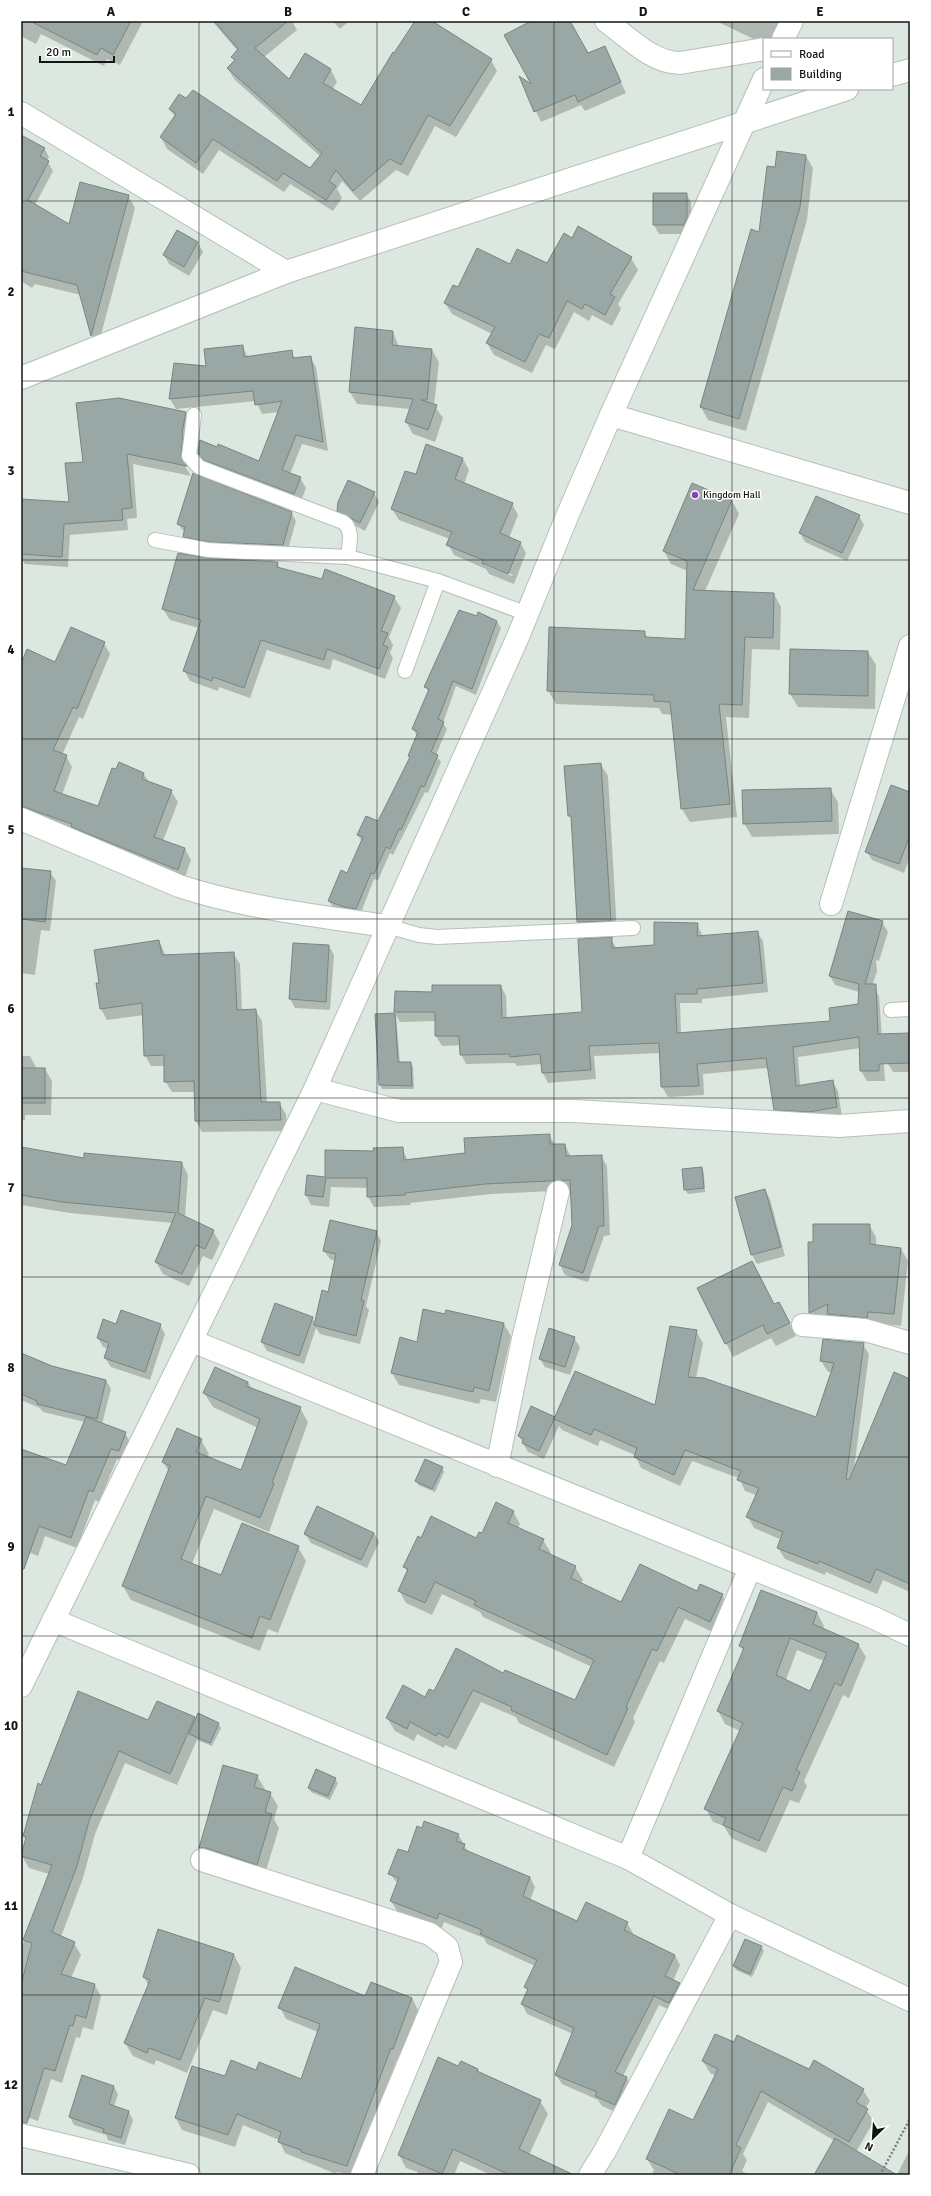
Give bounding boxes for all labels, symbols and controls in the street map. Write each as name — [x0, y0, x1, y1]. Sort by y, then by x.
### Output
text: A — [107, 4, 116, 20]
text: B — [284, 4, 292, 20]
text: C — [462, 4, 470, 20]
text: D — [639, 4, 648, 20]
text: E — [816, 4, 824, 20]
scale bar — [40, 38, 114, 64]
legend — [763, 38, 893, 90]
text: 20 m — [46, 45, 71, 60]
text: Road — [799, 47, 825, 62]
text: Building — [799, 67, 842, 82]
text: 1 — [7, 104, 15, 120]
text: 2 — [7, 284, 15, 300]
text: 3 — [7, 463, 15, 479]
place label: Kingdom Hall — [703, 489, 761, 501]
marker: Kingdom Hall — [690, 490, 700, 500]
text: 4 — [7, 642, 15, 658]
text: 5 — [7, 822, 15, 838]
text: 6 — [7, 1001, 15, 1017]
text: 7 — [7, 1180, 15, 1196]
text: 8 — [7, 1360, 15, 1376]
text: 9 — [7, 1539, 15, 1555]
text: 10 — [4, 1718, 18, 1734]
text: 11 — [4, 1898, 18, 1914]
text: 12 — [4, 2077, 18, 2093]
north arrow — [853, 2118, 893, 2158]
text: N — [863, 2139, 875, 2154]

